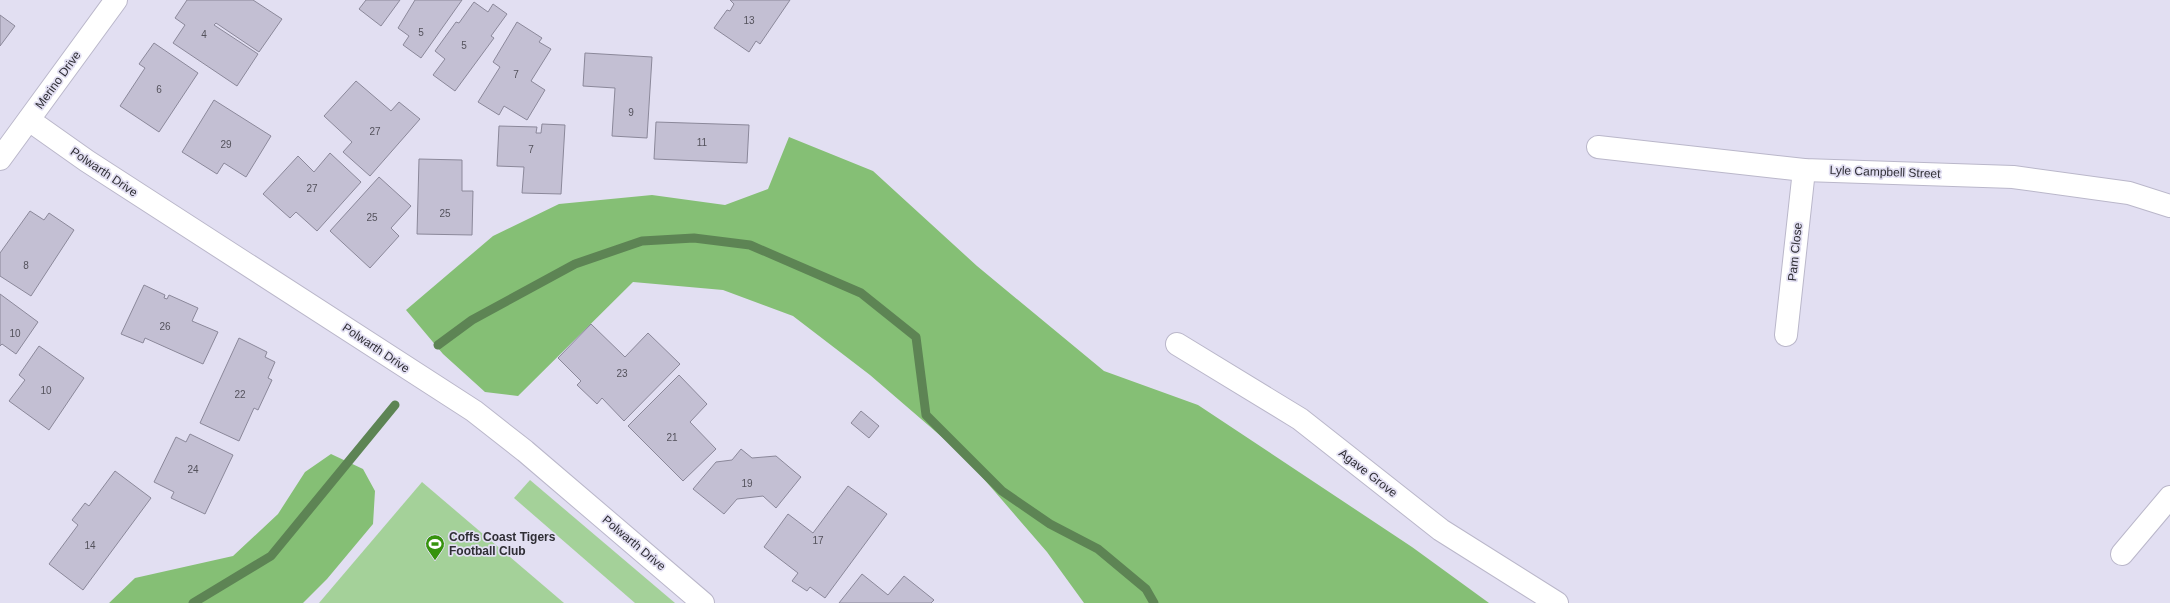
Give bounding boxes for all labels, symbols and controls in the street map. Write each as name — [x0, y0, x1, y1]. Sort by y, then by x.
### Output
house number: 13 — [743, 15, 755, 26]
house number: 5 — [418, 27, 424, 38]
house number: 4 — [201, 29, 207, 40]
house number: 5 — [461, 40, 467, 51]
street label: Merino Drive — [32, 48, 84, 112]
house number: 7 — [513, 69, 519, 80]
house number: 6 — [156, 84, 162, 95]
house number: 9 — [628, 107, 634, 118]
house number: 27 — [369, 126, 381, 137]
house number: 11 — [697, 137, 708, 148]
house number: 29 — [220, 139, 232, 150]
street label: Polwarth Drive — [68, 144, 141, 200]
house number: 7 — [528, 144, 534, 155]
street label: Lyle Campbell Street — [1829, 163, 1941, 181]
house number: 27 — [306, 183, 318, 194]
house number: 25 — [439, 208, 451, 219]
house number: 25 — [366, 212, 378, 223]
street label: Pam Close — [1785, 222, 1805, 282]
house number: 8 — [23, 260, 29, 271]
street label: Polwarth Drive — [340, 320, 413, 376]
house number: 26 — [159, 321, 171, 332]
house number: 10 — [9, 328, 21, 339]
house number: 23 — [616, 368, 628, 379]
house number: 10 — [40, 385, 52, 396]
house number: 22 — [234, 389, 246, 400]
house number: 21 — [666, 432, 678, 443]
street label: Agave Grove — [1336, 446, 1400, 500]
house number: 24 — [187, 464, 199, 475]
house number: 19 — [741, 478, 753, 489]
street label: Polwarth Drive — [600, 513, 669, 574]
place label: Coffs Coast Tigers Football Club — [449, 530, 556, 558]
sports icon: Coffs Coast Tigers Football Club — [424, 533, 446, 561]
house number: 17 — [812, 535, 824, 546]
house number: 14 — [84, 540, 96, 551]

